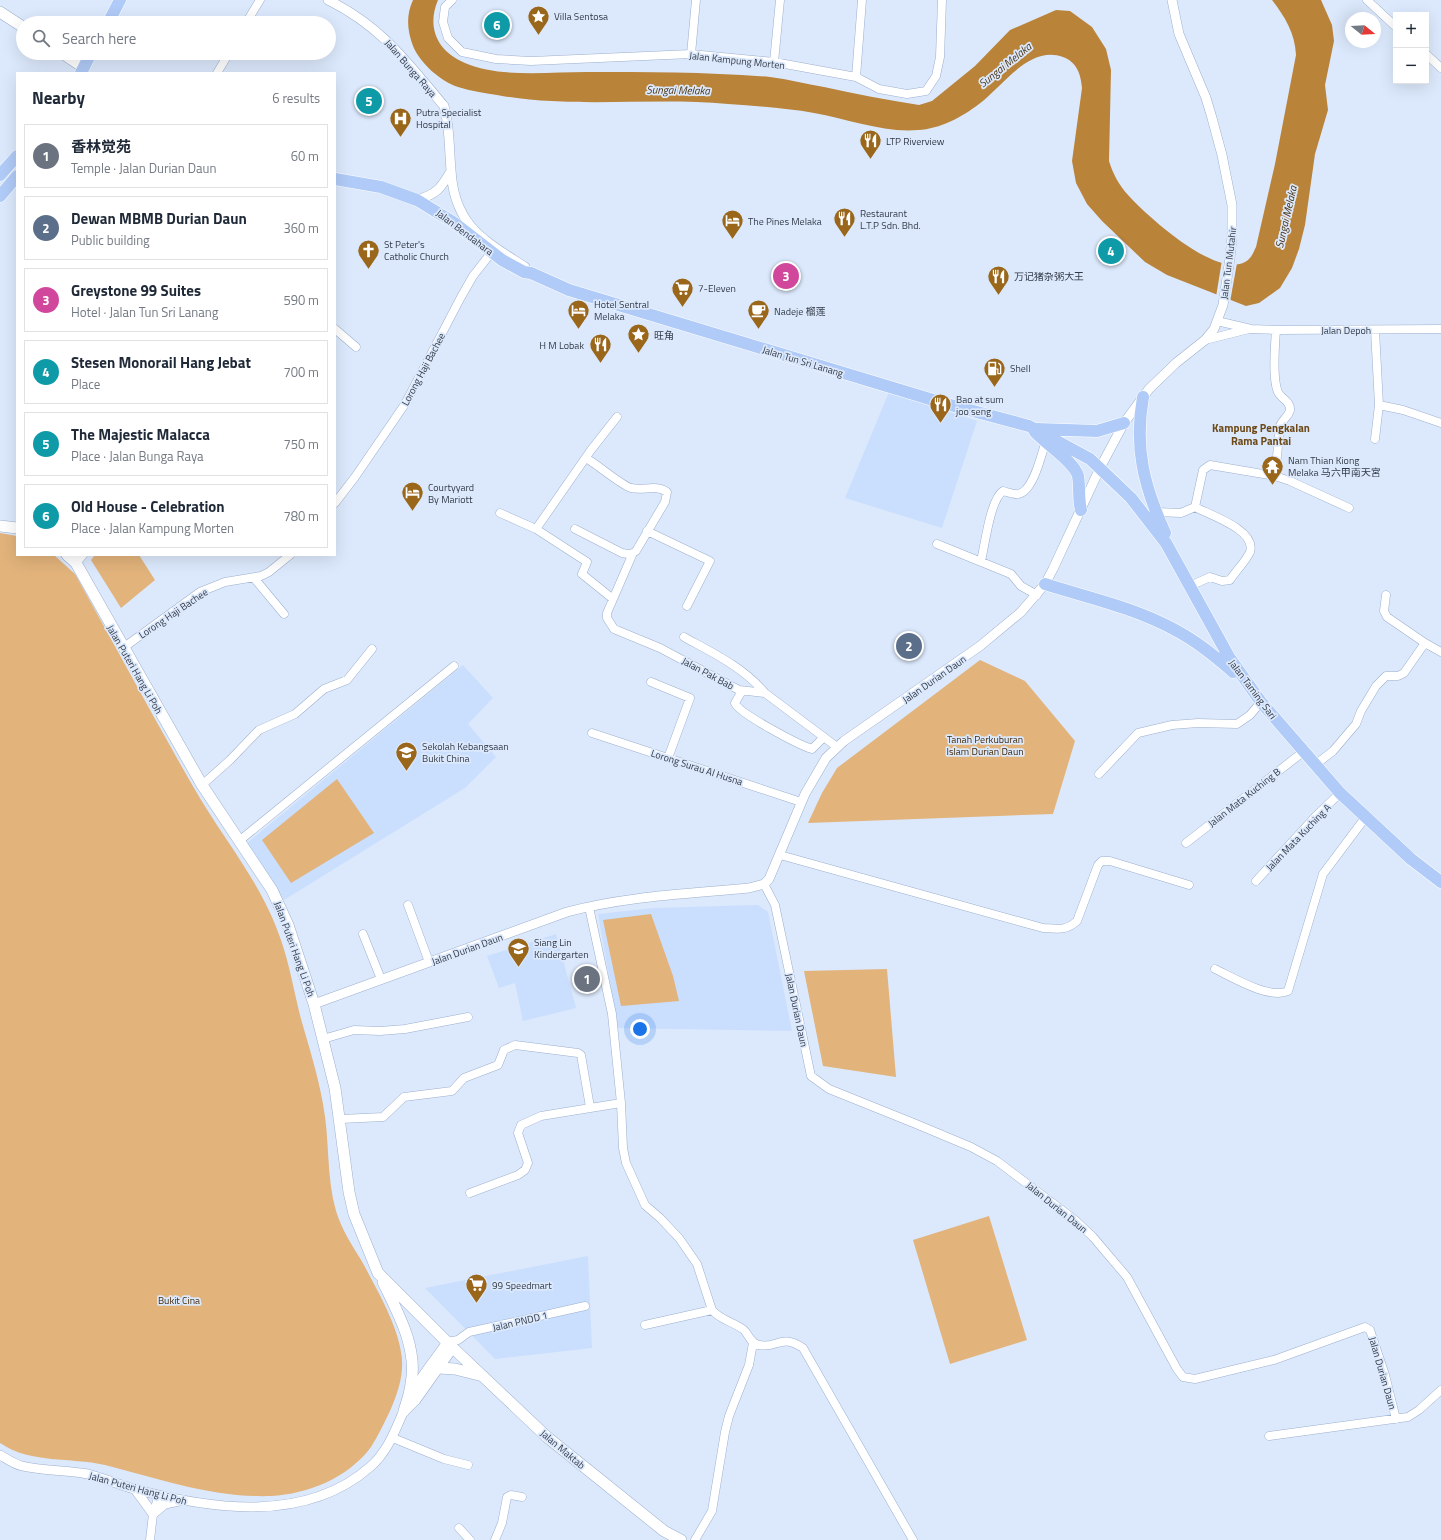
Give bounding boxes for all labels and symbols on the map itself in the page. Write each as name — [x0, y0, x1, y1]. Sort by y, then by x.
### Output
place icon: Villa Sentosa — [526, 3, 552, 36]
place label: Villa Sentosa — [554, 9, 608, 24]
pin: 6 — [484, 10, 510, 40]
north arrow — [1345, 12, 1381, 48]
street label: Jalan Bunga Raya — [381, 36, 440, 101]
water label: Sungai Melaka — [975, 38, 1035, 91]
street label: Jalan Kampung Morten — [688, 48, 786, 73]
water label: Sungai Melaka — [646, 81, 710, 99]
pin: 5 — [356, 86, 382, 116]
hospital icon: Putra Specialist Hospital — [387, 105, 413, 138]
place label: Putra Specialist Hospital — [416, 105, 482, 132]
restaurant icon: LTP Riverview — [857, 128, 883, 161]
place label: LTP Riverview — [886, 134, 945, 149]
water label: Sungai Melaka — [1271, 184, 1301, 250]
street label: Jalan Bendahara — [433, 206, 497, 259]
restaurant icon: Restaurant L.T.P Sdn. Bhd. — [832, 206, 858, 239]
place label: Restaurant L.T.P Sdn. Bhd. — [860, 206, 921, 233]
hotel icon: The Pines Melaka — [720, 208, 746, 241]
place label: The Pines Melaka — [748, 214, 822, 229]
street label: Jalan Tun Mutahir — [1217, 225, 1240, 300]
pin: 4 — [1098, 236, 1124, 266]
church icon: St Peter's Catholic Church — [355, 237, 381, 270]
place label: St Peter's Catholic Church — [384, 237, 449, 264]
pin: 3 — [773, 261, 799, 291]
restaurant icon: 万记猪杂粥大王 — [986, 263, 1012, 296]
place label: 万记猪杂粥大王 — [1014, 269, 1084, 284]
supermarket icon: 7-Eleven — [669, 275, 695, 308]
place label: 7-Eleven — [698, 281, 736, 296]
hotel icon: Hotel Sentral Melaka — [565, 297, 591, 330]
place label: Hotel Sentral Melaka — [594, 297, 649, 324]
cafe icon: Nadeje 榴莲 — [746, 298, 772, 331]
place label: Nadeje 榴莲 — [774, 304, 826, 319]
place icon: 旺角 — [626, 322, 652, 355]
street label: Jalan Depoh — [1321, 323, 1371, 338]
place label: 旺角 — [654, 328, 674, 343]
street label: Lorong Haji Bachee — [398, 330, 449, 408]
restaurant icon: H M Lobak — [587, 332, 613, 365]
place label: H M Lobak — [539, 338, 584, 353]
street label: Jalan Tun Sri Lanang — [760, 342, 845, 381]
fuel station icon: Shell — [981, 355, 1007, 388]
place label: Shell — [1010, 361, 1030, 376]
restaurant icon: Bao at sum joo seng — [928, 392, 954, 425]
place label: Bao at sum joo seng — [955, 392, 1004, 419]
district label: Kampung Pengkalan Rama Pantai — [1212, 420, 1310, 449]
temple icon: Nam Thian Kiong Melaka 马六甲南天宮 — [1260, 453, 1286, 486]
place label: Nam Thian Kiong Melaka 马六甲南天宮 — [1288, 453, 1381, 480]
hotel icon: Courtyyard By Mariott — [400, 480, 426, 513]
place label: Courtyyard By Mariott — [428, 480, 474, 507]
street label: Lorong Haji Bachee — [136, 585, 211, 642]
street label: Jalan Puteri Hang Li Poh — [103, 622, 166, 717]
pin: 2 — [896, 631, 922, 661]
street label: Jalan Durian Daun — [899, 652, 969, 707]
street label: Jalan Pak Bab — [679, 653, 736, 693]
street label: Jalan Taming Sari — [1225, 656, 1280, 722]
park label: Tanah Perkuburan Islam Durian Daun — [946, 732, 1024, 759]
school or university icon: Sekolah Kebangsaan Bukit China — [393, 739, 419, 772]
place label: Sekolah Kebangsaan Bukit China — [422, 739, 509, 766]
street label: Lorong Surau Al Husna — [649, 746, 745, 789]
street label: Jalan Mata Kuching B — [1205, 764, 1284, 831]
street label: Jalan Mata Kuching A — [1262, 800, 1334, 874]
street label: Jalan Puteri Hang Li Poh — [270, 899, 319, 999]
street label: Jalan Durian Daun — [429, 930, 505, 969]
school or university icon: Siang Lin Kindergarten — [506, 935, 532, 968]
place label: Siang Lin Kindergarten — [534, 935, 589, 962]
pin: 1 — [574, 964, 600, 994]
street label: Jalan Durian Daun — [781, 972, 812, 1048]
your location — [630, 1019, 650, 1039]
street label: Jalan Durian Daun — [1023, 1178, 1091, 1237]
supermarket icon: 99 Speedmart — [464, 1272, 490, 1305]
place label: 99 Speedmart — [492, 1278, 552, 1293]
park label: Bukit Cina — [158, 1293, 200, 1308]
street label: Jalan PNDD 1 — [491, 1308, 549, 1335]
street label: Jalan Durian Daun — [1365, 1335, 1400, 1411]
street label: Jalan Maktab — [537, 1426, 588, 1473]
street label: Jalan Puteri Hang Li Poh — [87, 1468, 188, 1509]

